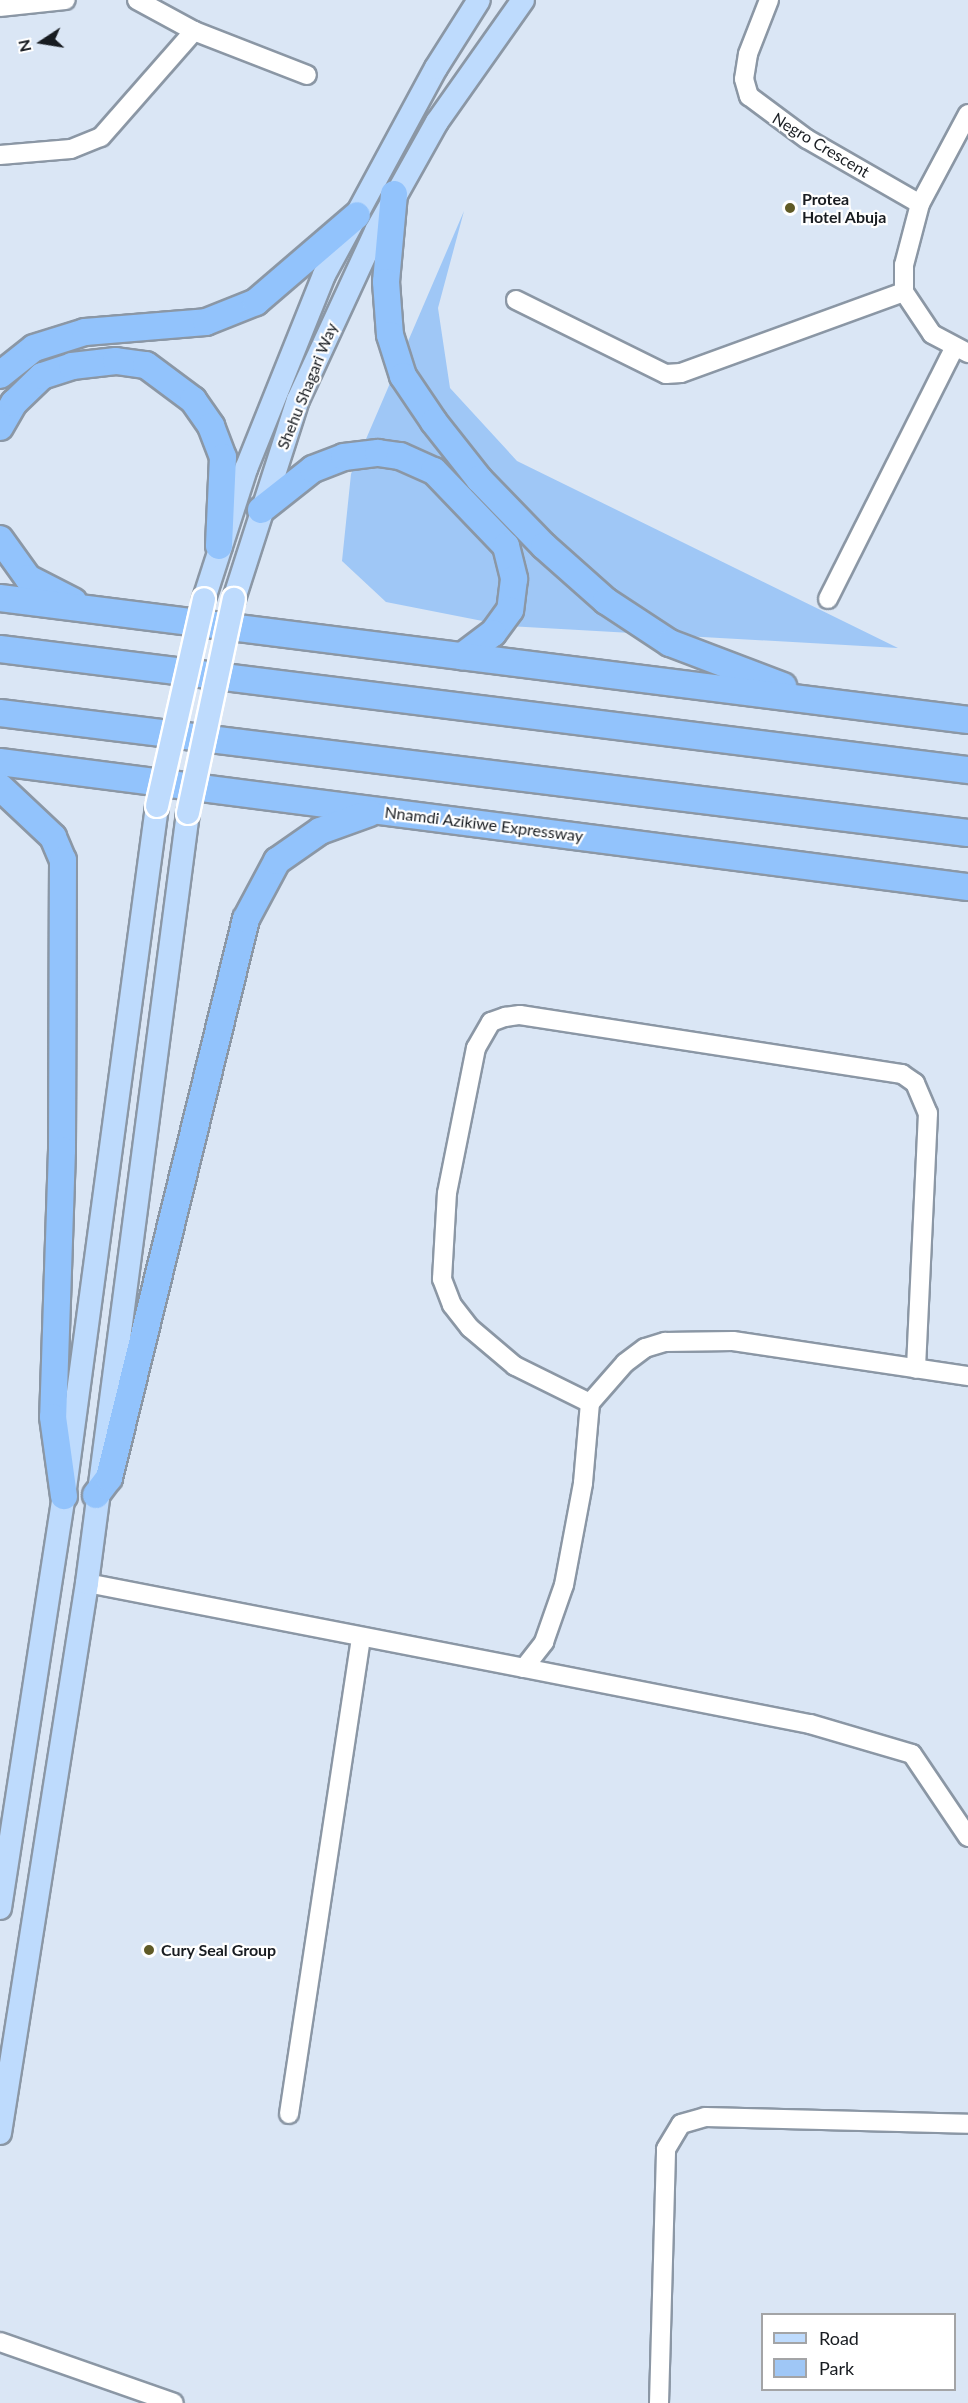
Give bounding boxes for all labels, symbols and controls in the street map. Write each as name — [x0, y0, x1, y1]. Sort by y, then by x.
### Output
north arrow — [12, 12, 72, 72]
text: N — [13, 38, 34, 54]
street label: Negro Crescent — [769, 109, 873, 181]
place label: Protea Hotel Abuja — [802, 189, 887, 227]
marker: Protea Hotel Abuja — [783, 201, 797, 215]
street label: Shehu Shagari Way — [273, 320, 341, 452]
street label: Nnamdi Azikiwe Expressway — [383, 802, 585, 846]
place label: Cury Seal Group — [161, 1940, 277, 1960]
marker: Cury Seal Group — [142, 1943, 156, 1957]
legend — [761, 2313, 956, 2391]
text: Road — [819, 2327, 859, 2349]
text: Park — [819, 2357, 854, 2379]

